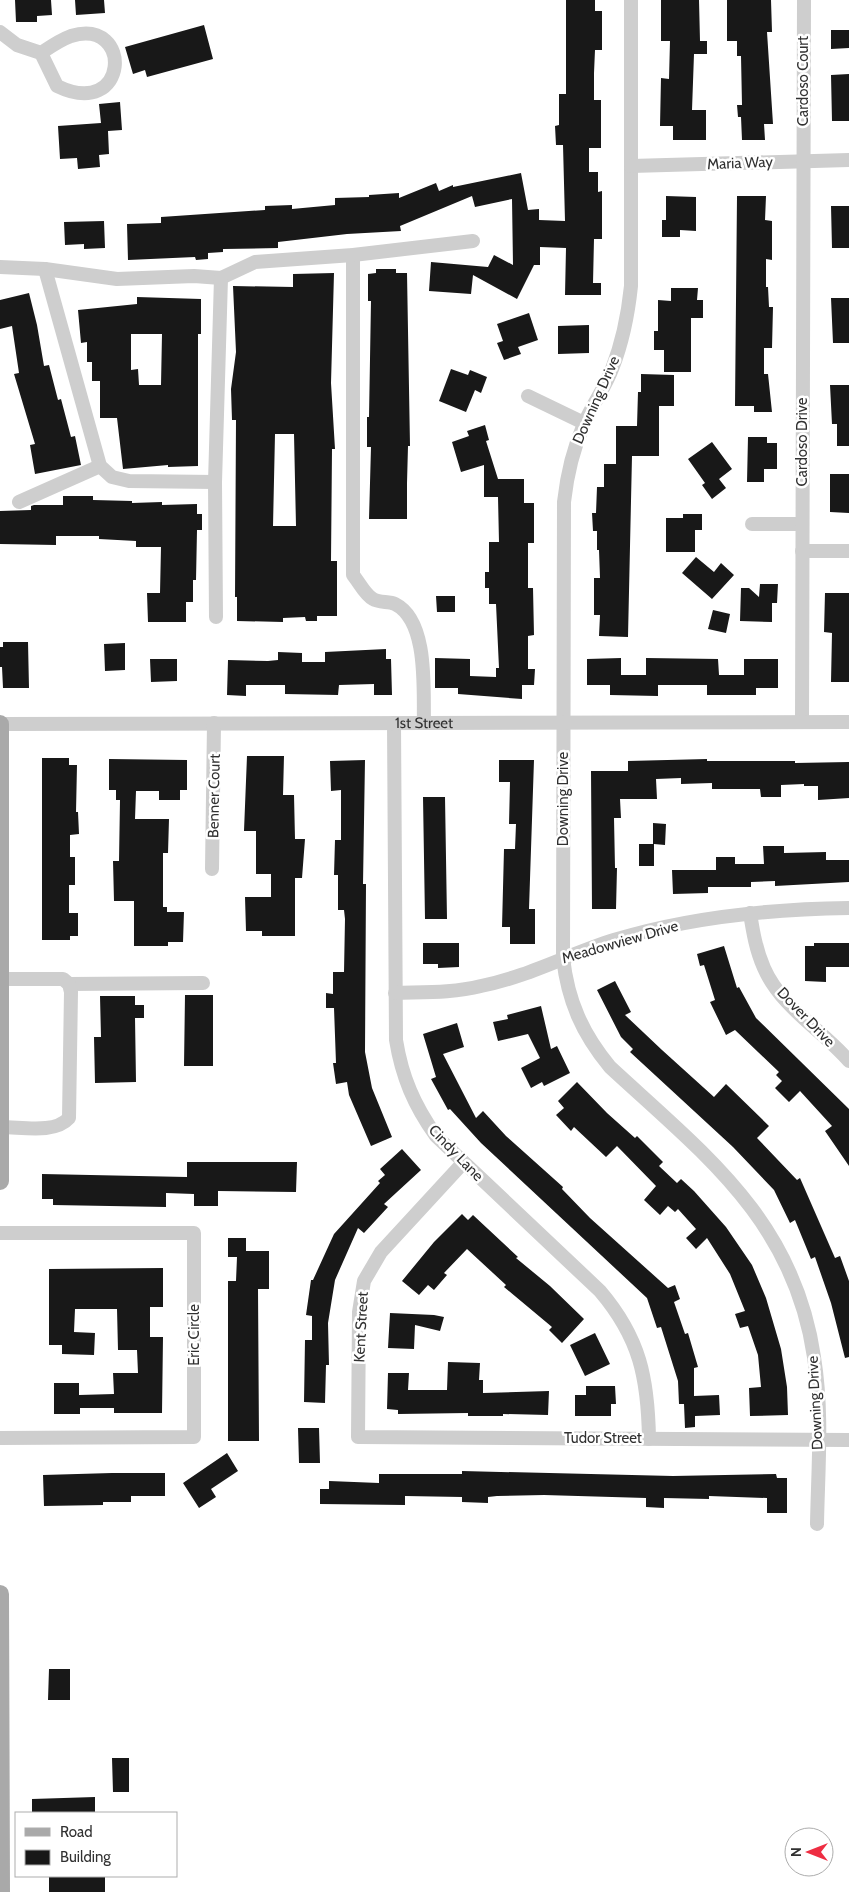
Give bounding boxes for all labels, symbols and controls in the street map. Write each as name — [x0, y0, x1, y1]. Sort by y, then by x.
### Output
street label: Cardoso Court — [794, 36, 812, 126]
street label: Maria Way — [707, 153, 774, 173]
street label: Downing Drive — [569, 353, 624, 447]
street label: Cardoso Drive — [793, 397, 811, 487]
street label: 1st Street — [395, 714, 453, 732]
street label: Downing Drive — [554, 752, 572, 846]
street label: Benner Court — [204, 754, 224, 838]
street label: Meadowview Drive — [560, 917, 681, 967]
street label: Dover Drive — [773, 984, 839, 1051]
street label: Cindy Lane — [425, 1121, 487, 1185]
street label: Kent Street — [350, 1291, 372, 1363]
street label: Eric Circle — [185, 1304, 203, 1366]
street label: Downing Drive — [804, 1355, 826, 1451]
street label: Tudor Street — [564, 1429, 642, 1447]
legend — [15, 1812, 178, 1877]
text: Road — [60, 1823, 93, 1841]
north arrow — [784, 1827, 834, 1877]
text: N — [787, 1847, 805, 1857]
text: Building — [60, 1848, 111, 1866]

